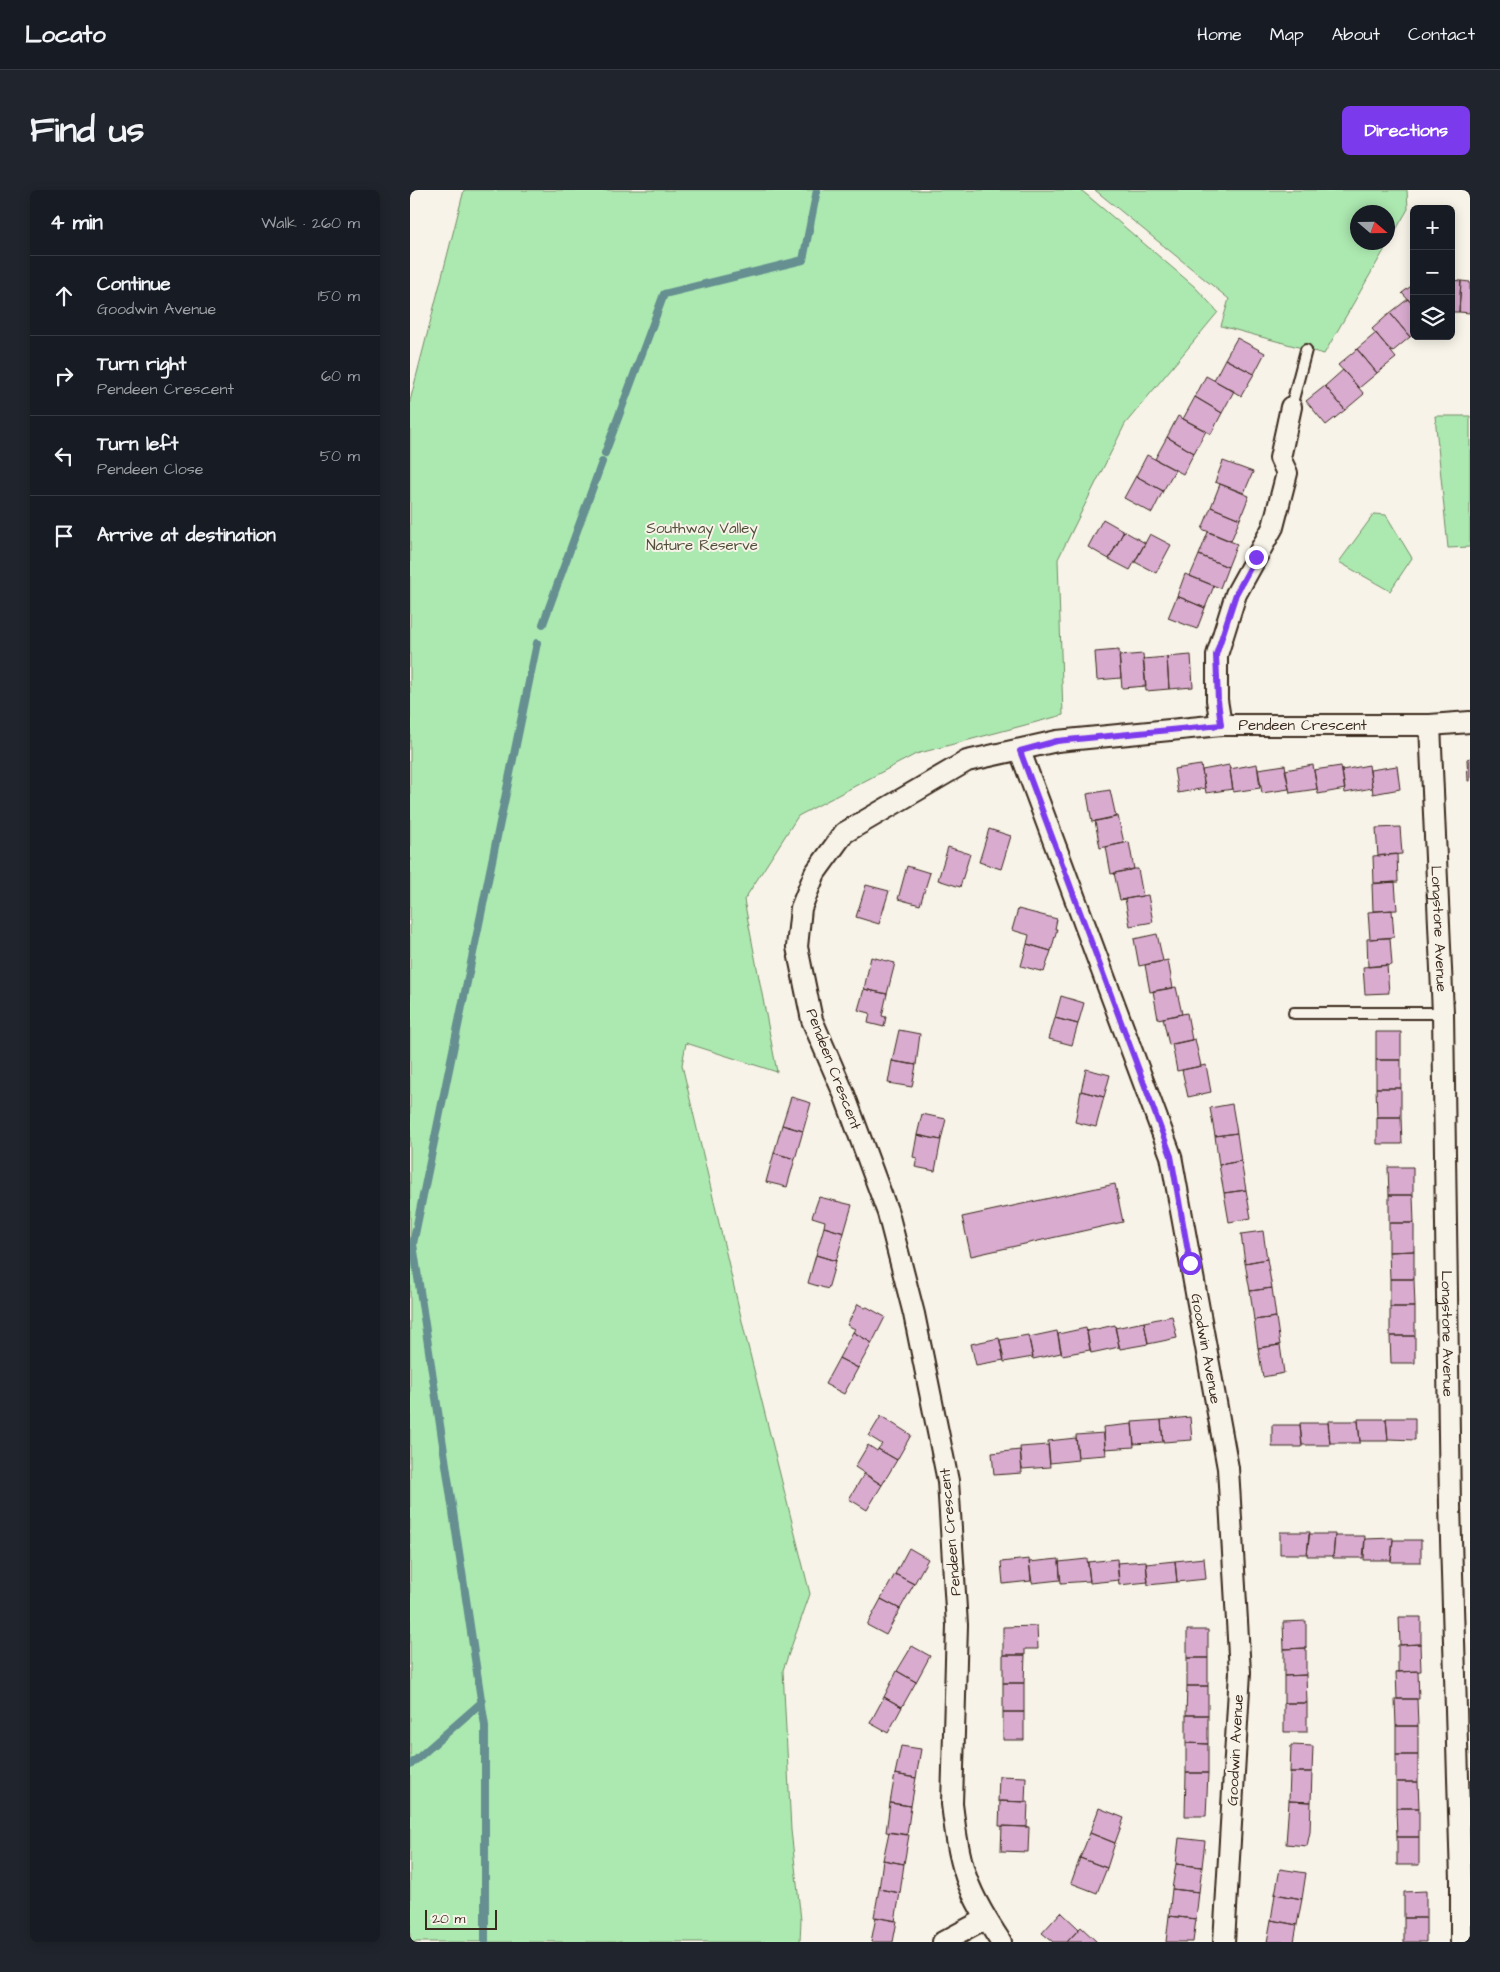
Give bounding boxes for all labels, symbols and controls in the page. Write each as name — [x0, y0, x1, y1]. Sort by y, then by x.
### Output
text: Locato — [25, 18, 106, 52]
text: Home — [1197, 22, 1242, 47]
text: Map — [1270, 22, 1304, 47]
text: About — [1332, 22, 1380, 47]
text: Contact — [1408, 22, 1475, 47]
text: Find us — [30, 106, 144, 155]
button: Directions — [1342, 106, 1470, 155]
north arrow — [1350, 205, 1395, 250]
map controls — [1410, 205, 1455, 340]
button: + — [1410, 205, 1455, 250]
text: 4 min — [50, 208, 103, 237]
text: Walk · 260 m — [261, 212, 360, 234]
button: − — [1410, 250, 1455, 295]
text: Continue — [97, 271, 171, 298]
icon: ahead — [50, 282, 78, 310]
text: 150 m — [318, 285, 360, 307]
button: layers — [1410, 295, 1455, 340]
text: Goodwin Avenue — [97, 298, 216, 320]
text: Turn right — [97, 351, 186, 378]
icon: right — [50, 362, 78, 390]
text: 60 m — [321, 365, 360, 387]
text: Pendeen Crescent — [97, 378, 234, 400]
text: Turn left — [97, 431, 178, 458]
icon: left — [50, 442, 78, 470]
text: 50 m — [320, 445, 360, 467]
text: Pendeen Close — [97, 458, 203, 480]
park label: Southway Valley Nature Reserve — [646, 518, 758, 556]
icon: arrive — [50, 522, 78, 550]
text: Arrive at destination — [97, 522, 276, 549]
route end — [1245, 546, 1268, 569]
street label: Pendeen Crescent — [1238, 715, 1367, 736]
street label: Longstone Avenue — [1425, 865, 1452, 992]
street label: Pendeen Crescent — [801, 1006, 866, 1133]
route start — [1179, 1252, 1202, 1275]
street label: Longstone Avenue — [1435, 1270, 1458, 1397]
street label: Goodwin Avenue — [1185, 1292, 1226, 1405]
street label: Pendeen Crescent — [934, 1467, 967, 1597]
street label: Goodwin Avenue — [1222, 1694, 1249, 1806]
scale bar — [425, 1907, 498, 1930]
text: 20 m — [432, 1909, 465, 1929]

